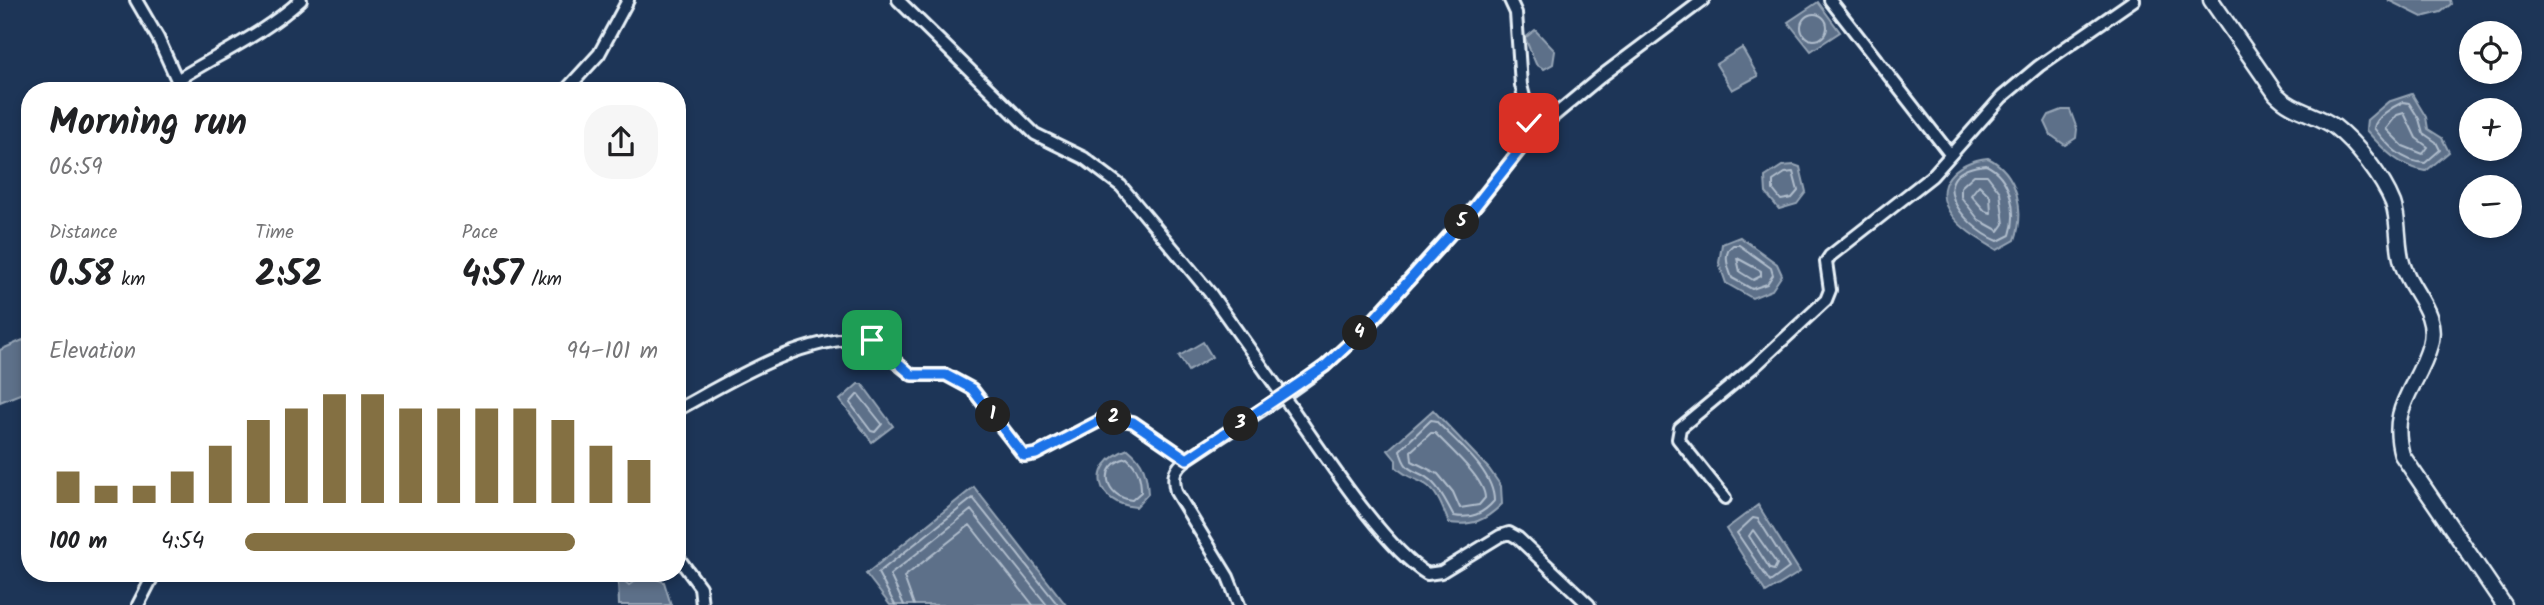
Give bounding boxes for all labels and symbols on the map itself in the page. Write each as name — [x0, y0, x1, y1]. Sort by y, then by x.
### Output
pin — [1499, 93, 1559, 153]
pin: 5 — [1444, 204, 1480, 240]
pin — [842, 310, 902, 370]
pin: 4 — [1342, 316, 1378, 350]
pin: 1 — [976, 398, 1010, 432]
pin: 2 — [1096, 400, 1132, 436]
pin: 3 — [1224, 406, 1258, 442]

